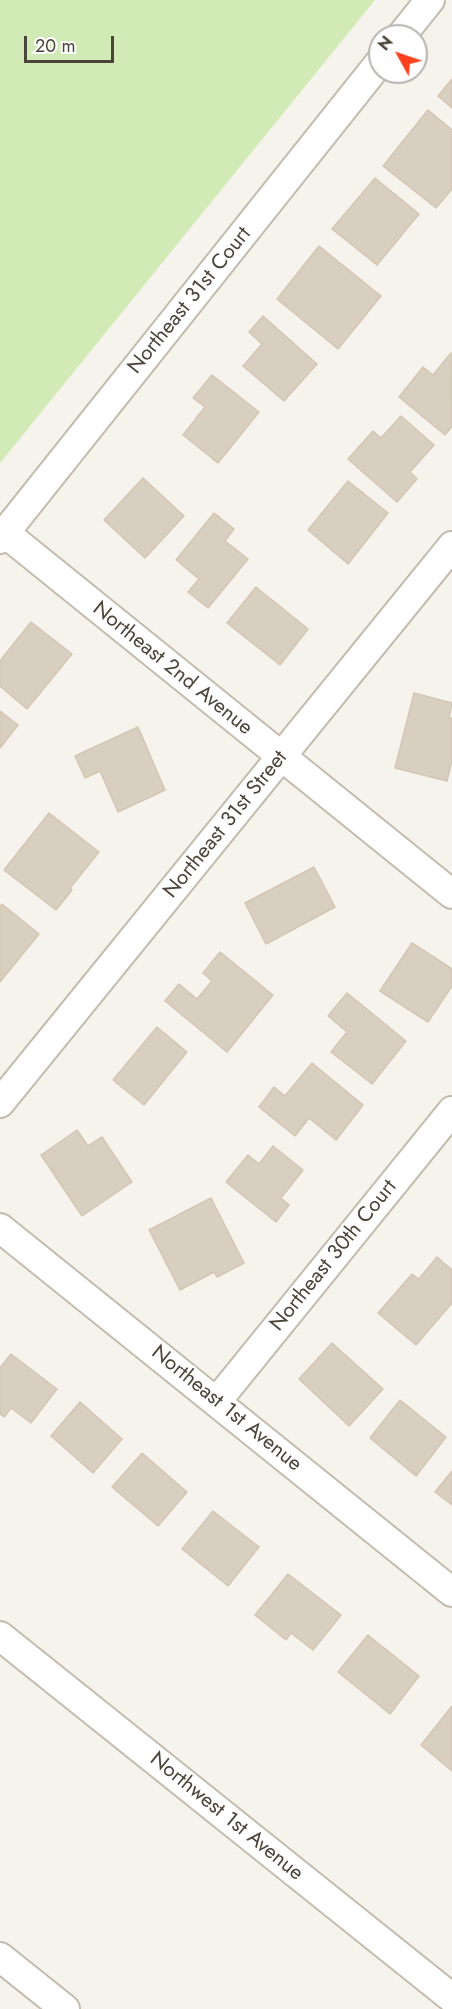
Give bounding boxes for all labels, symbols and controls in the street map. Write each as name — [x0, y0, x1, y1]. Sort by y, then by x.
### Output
scale bar — [27, 24, 117, 62]
north arrow — [368, 24, 428, 84]
text: N — [372, 31, 398, 56]
text: 20 m — [35, 33, 75, 59]
street label: Northeast 31st Court — [123, 223, 257, 379]
street label: Northeast 2nd Avenue — [87, 597, 257, 741]
street label: Northeast 31st Street — [159, 746, 293, 904]
street label: Northeast 30th Court — [265, 1175, 403, 1337]
street label: Northeast 1st Avenue — [146, 1341, 306, 1477]
street label: Northwest 1st Avenue — [144, 1747, 308, 1887]

